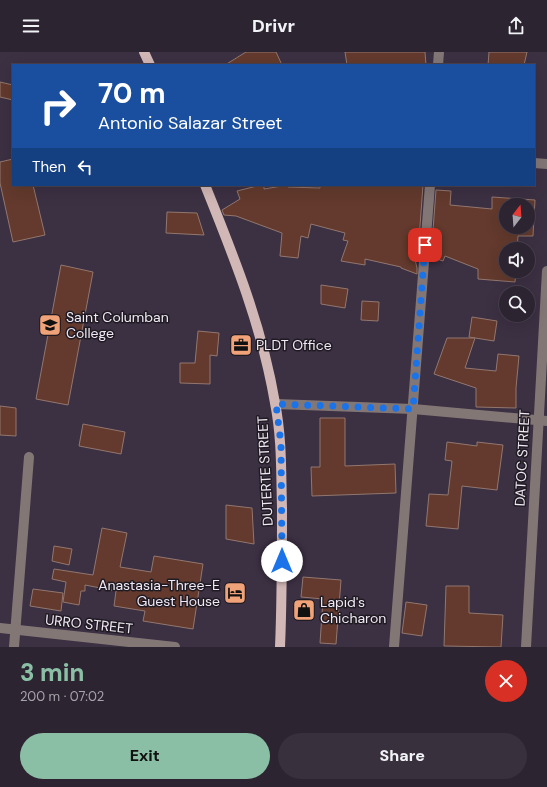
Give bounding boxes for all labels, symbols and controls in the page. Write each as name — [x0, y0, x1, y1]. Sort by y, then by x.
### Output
text: Drivr — [252, 14, 295, 38]
icon: menu — [20, 15, 42, 37]
icon: share — [505, 15, 527, 37]
text: 70 m — [98, 75, 166, 112]
icon: right — [32, 80, 84, 132]
text: Antonio Salazar Street — [98, 111, 282, 135]
icon: left — [74, 156, 96, 178]
text: Then — [32, 157, 66, 177]
north arrow — [499, 198, 535, 234]
map controls — [499, 198, 535, 322]
pin — [408, 228, 442, 262]
icon: arrive — [414, 234, 436, 256]
button: sound — [499, 242, 535, 278]
button: search — [499, 286, 535, 322]
place label: Saint Columban College — [66, 308, 169, 342]
school or university icon: Saint Columban College — [37, 312, 63, 338]
office icon: PLDT Office — [228, 332, 254, 358]
place label: PLDT Office — [256, 336, 332, 354]
street label: DATOC STREET — [510, 409, 534, 507]
street label: DUTERTE STREET — [253, 415, 277, 526]
position arrow — [261, 540, 303, 582]
place label: Anastasia-Three-E Guest House — [98, 576, 220, 610]
hotel icon: Anastasia-Three-E Guest House — [222, 580, 248, 606]
place label: Lapid's Chicharon — [320, 593, 386, 627]
shop icon: Lapid's Chicharon — [291, 597, 317, 623]
street label: URRO STREET — [44, 610, 134, 638]
text: 3 min — [20, 657, 84, 688]
button: close — [485, 660, 527, 702]
text: 200 m · 07:02 — [20, 688, 104, 705]
button: Exit — [20, 733, 270, 779]
button: Share — [278, 733, 527, 779]

